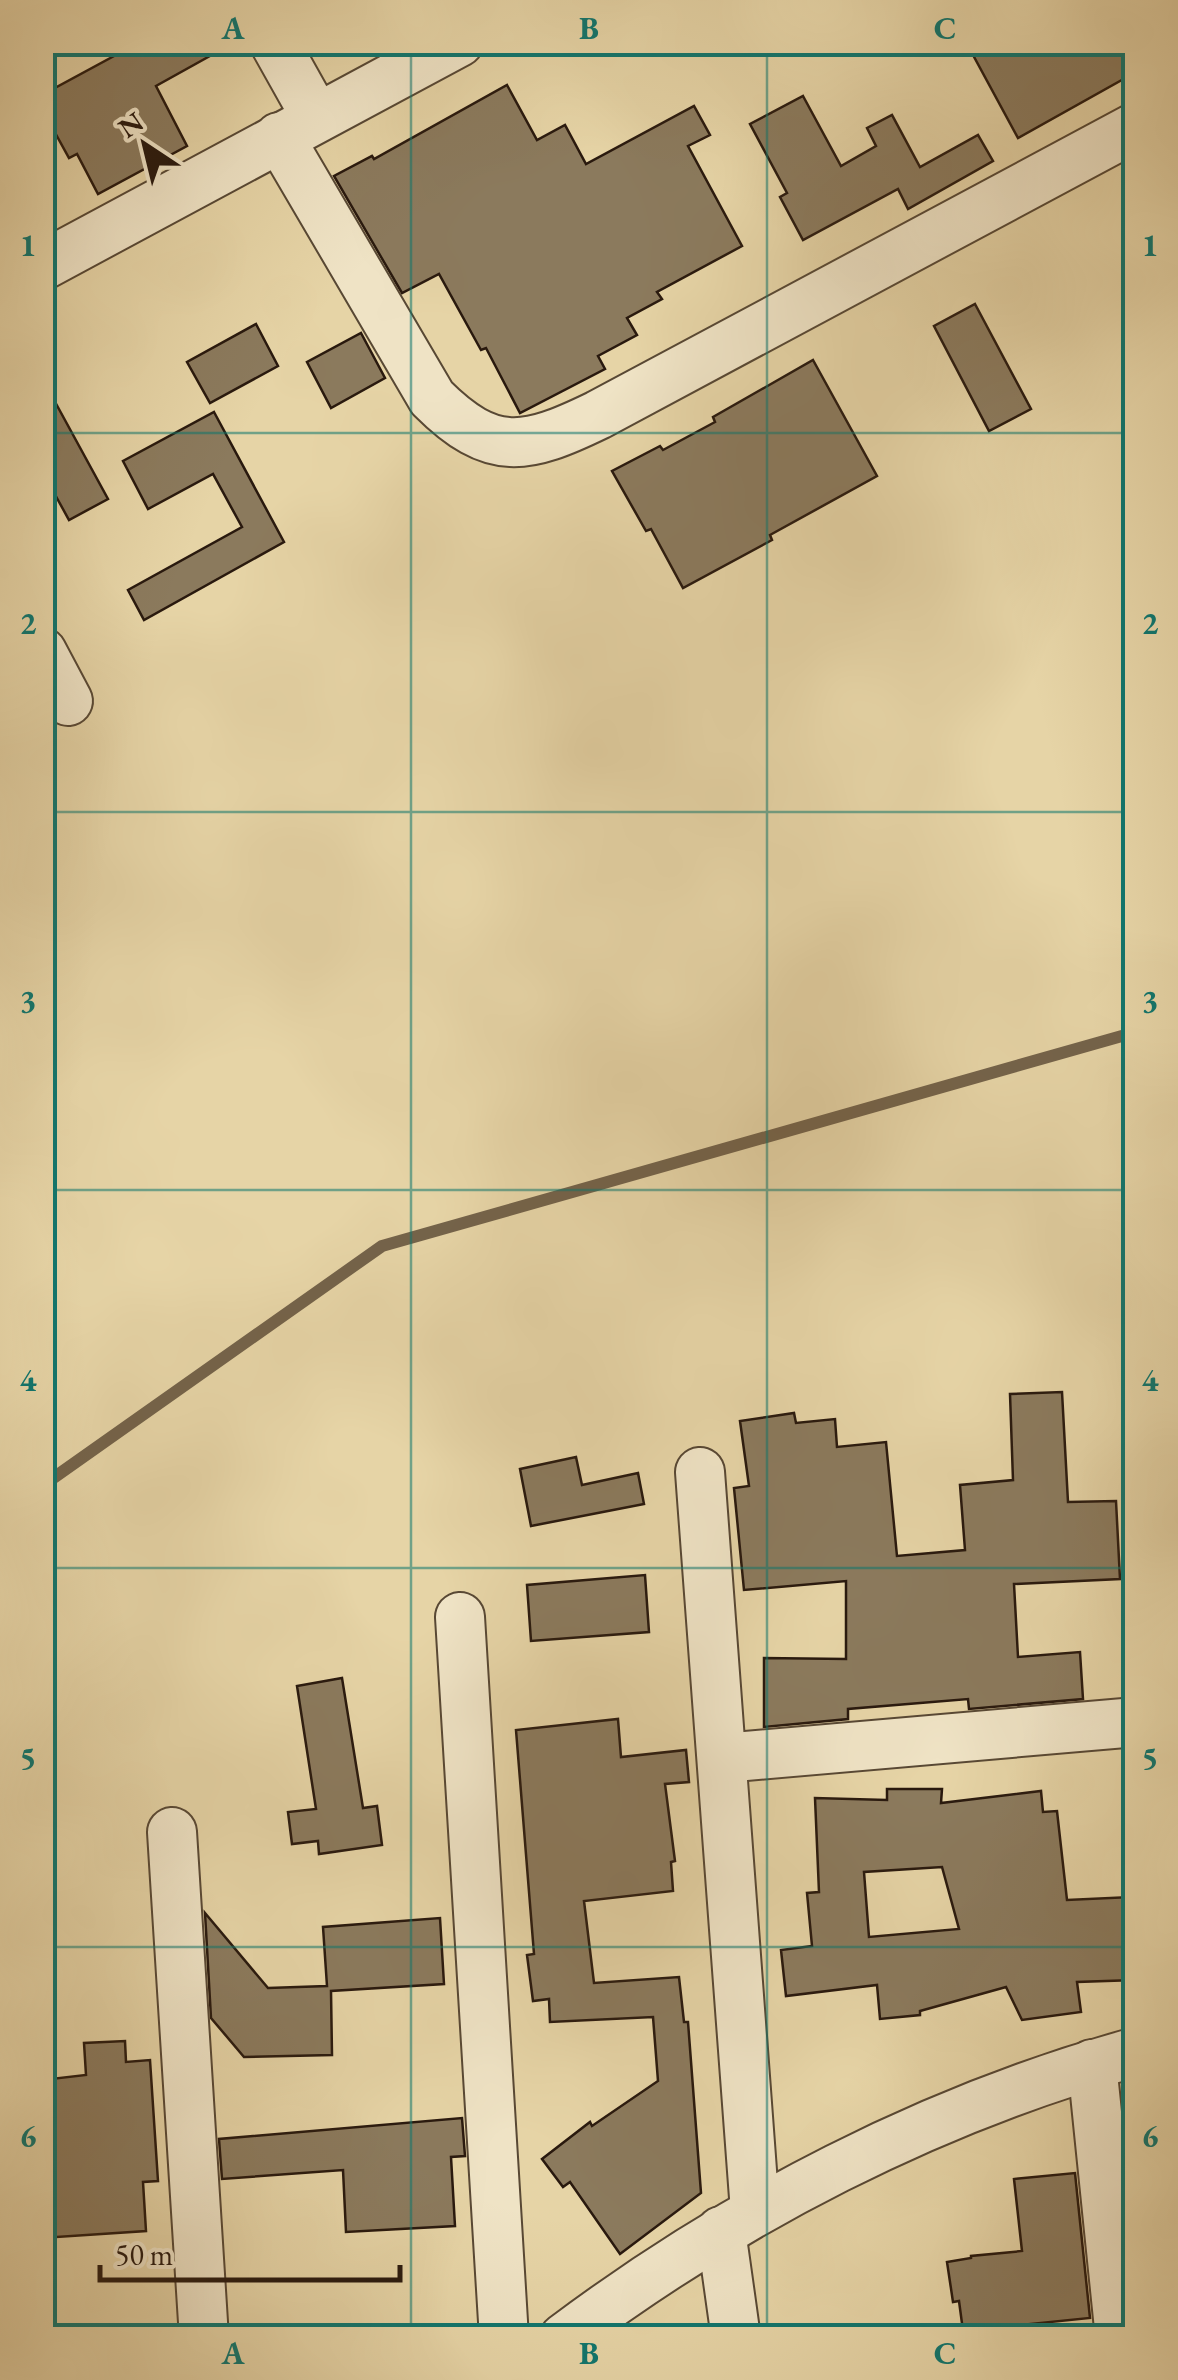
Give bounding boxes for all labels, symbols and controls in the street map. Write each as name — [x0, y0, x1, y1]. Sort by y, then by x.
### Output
text: A — [220, 7, 245, 49]
text: B — [579, 7, 599, 49]
text: C — [934, 7, 956, 49]
north arrow — [95, 95, 195, 195]
text: N — [111, 103, 151, 146]
text: 1 — [20, 224, 36, 266]
text: 1 — [1142, 224, 1158, 266]
text: 2 — [20, 602, 37, 644]
text: 2 — [1142, 602, 1159, 644]
text: 3 — [20, 980, 36, 1022]
text: 3 — [1142, 980, 1158, 1022]
text: 4 — [20, 1359, 38, 1401]
text: 4 — [1142, 1359, 1160, 1401]
text: 5 — [20, 1737, 36, 1779]
text: 5 — [1142, 1737, 1158, 1779]
text: 6 — [20, 2115, 37, 2157]
text: 6 — [1142, 2115, 1159, 2157]
scale bar — [100, 2220, 400, 2282]
text: 50 m — [115, 2235, 173, 2274]
text: A — [220, 2332, 245, 2374]
text: B — [579, 2332, 599, 2374]
text: C — [934, 2332, 956, 2374]

